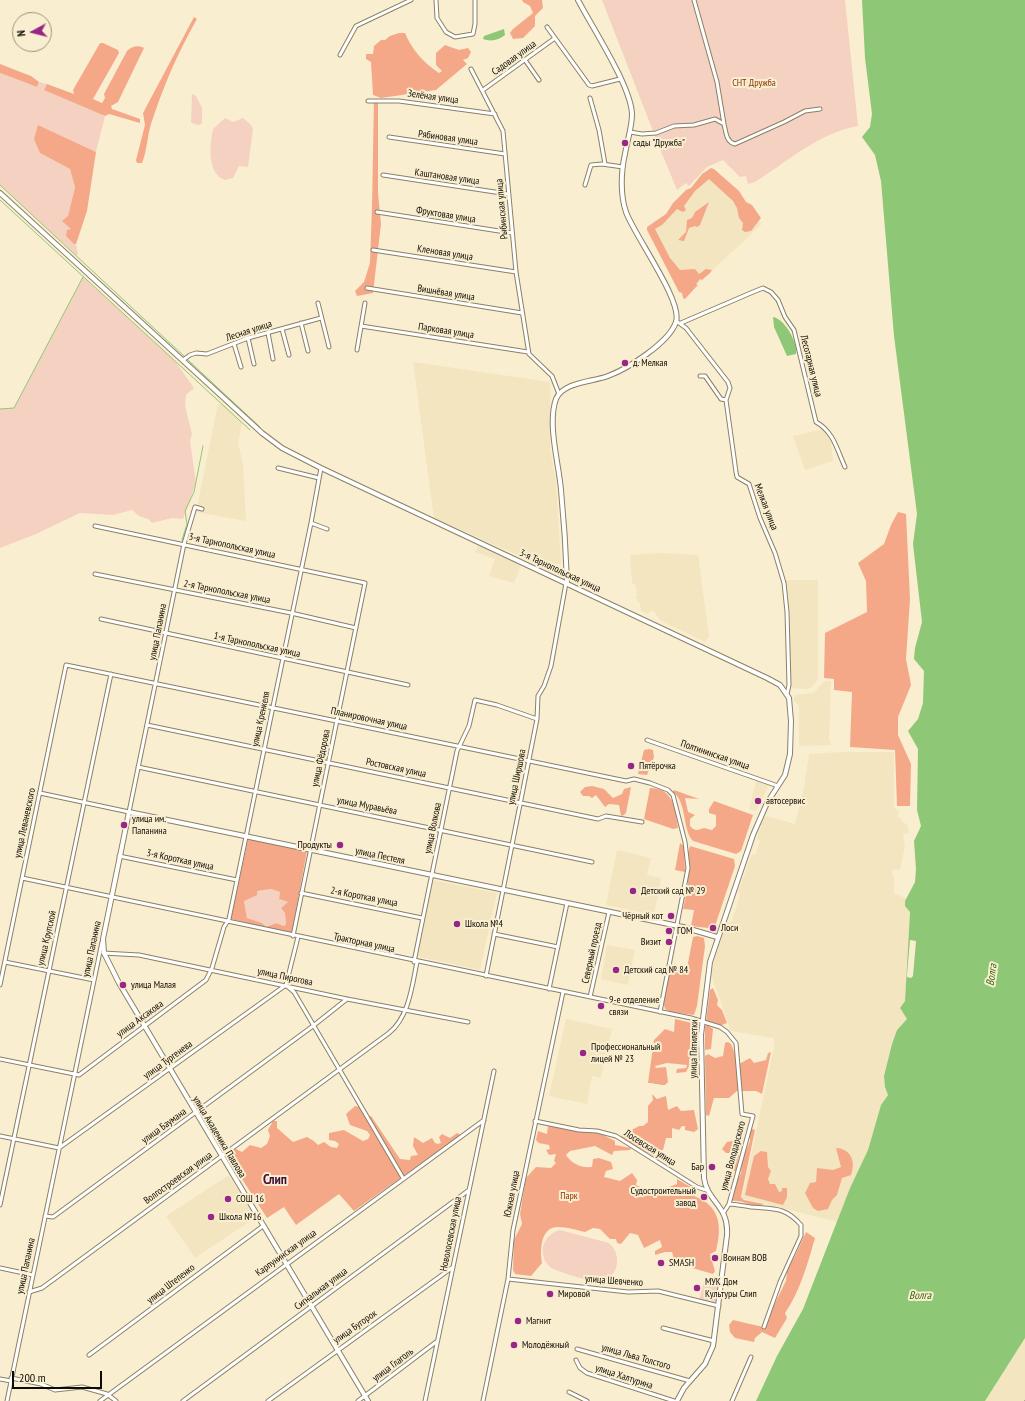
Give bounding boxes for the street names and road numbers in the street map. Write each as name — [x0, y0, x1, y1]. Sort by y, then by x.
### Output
street label: Садовая улица — [490, 38, 538, 78]
street label: Зелёная улица — [407, 87, 459, 107]
street label: Рябиновая улица — [417, 128, 479, 148]
street label: Каштановая улица — [414, 167, 480, 187]
street label: Рыбинская улица — [493, 178, 511, 240]
street label: Фруктовая улица — [415, 204, 477, 226]
street label: Кленовая улица — [416, 243, 474, 263]
street label: Вишнёвая улица — [416, 283, 476, 303]
street label: Лесная улица — [225, 318, 273, 344]
street label: Парковая улица — [417, 321, 475, 341]
street label: Лесотарная улица — [798, 334, 824, 398]
street label: Мелкая улица — [752, 482, 780, 532]
street label: 3-я Тарнопольская улица — [188, 531, 276, 561]
street label: 3-я Тарнопольская улица — [517, 547, 603, 595]
street label: 2-я Тарнопольская улица — [183, 578, 271, 606]
street label: улица Папанина — [147, 603, 169, 661]
street label: 1-я Тарнопольская улица — [213, 630, 301, 660]
street label: улица Кренкеля — [249, 690, 273, 748]
street label: Планировочная улица — [330, 705, 408, 733]
street label: улица Фёдорова — [309, 728, 333, 788]
street label: Полтининская улица — [679, 738, 751, 772]
street label: улица Ширшова — [505, 748, 529, 806]
street label: Ростовская улица — [365, 756, 427, 780]
street label: улица Леваневского — [12, 787, 38, 859]
street label: улица Муравьёва — [336, 794, 398, 818]
street label: улица Волкова — [422, 801, 444, 855]
street label: улица Пестеля — [354, 845, 406, 867]
street label: 3-я Короткая улица — [145, 847, 215, 873]
street label: 2-я Короткая улица — [329, 885, 399, 909]
street label: улица Крупской — [35, 909, 59, 967]
street label: улица Папанина — [80, 920, 104, 978]
street label: Северный проезд — [580, 921, 604, 985]
street label: Тракторная улица — [332, 931, 396, 955]
street label: улица Пирогова — [256, 965, 314, 989]
street label: улица Аксакова — [114, 998, 166, 1040]
street label: улица Пятилетки — [687, 1019, 701, 1079]
street label: улица Тургенева — [141, 1038, 195, 1082]
street label: улица Академика Павлова — [190, 1094, 248, 1180]
street label: улица Баумана — [139, 1106, 189, 1146]
street label: улица Володарского — [718, 1120, 748, 1192]
street label: Лосевская улица — [622, 1127, 678, 1169]
street label: Волгостроевская улица — [141, 1149, 215, 1207]
street label: Южная улица — [502, 1170, 522, 1218]
street label: Новолосевская улица — [438, 1196, 464, 1272]
street label: Карпунинская улица — [253, 1227, 319, 1279]
street label: улица Папанина — [14, 1237, 38, 1295]
street label: улица Штепенко — [145, 1262, 197, 1306]
street label: Сигнальная улица — [292, 1265, 350, 1313]
street label: улица Шевченко — [584, 1273, 644, 1289]
street label: улица Бугорок — [331, 1308, 379, 1346]
street label: улица Льва Толстого — [600, 1341, 672, 1373]
street label: улица Глаголь — [370, 1346, 416, 1384]
street label: улица Халтурина — [594, 1362, 654, 1392]

